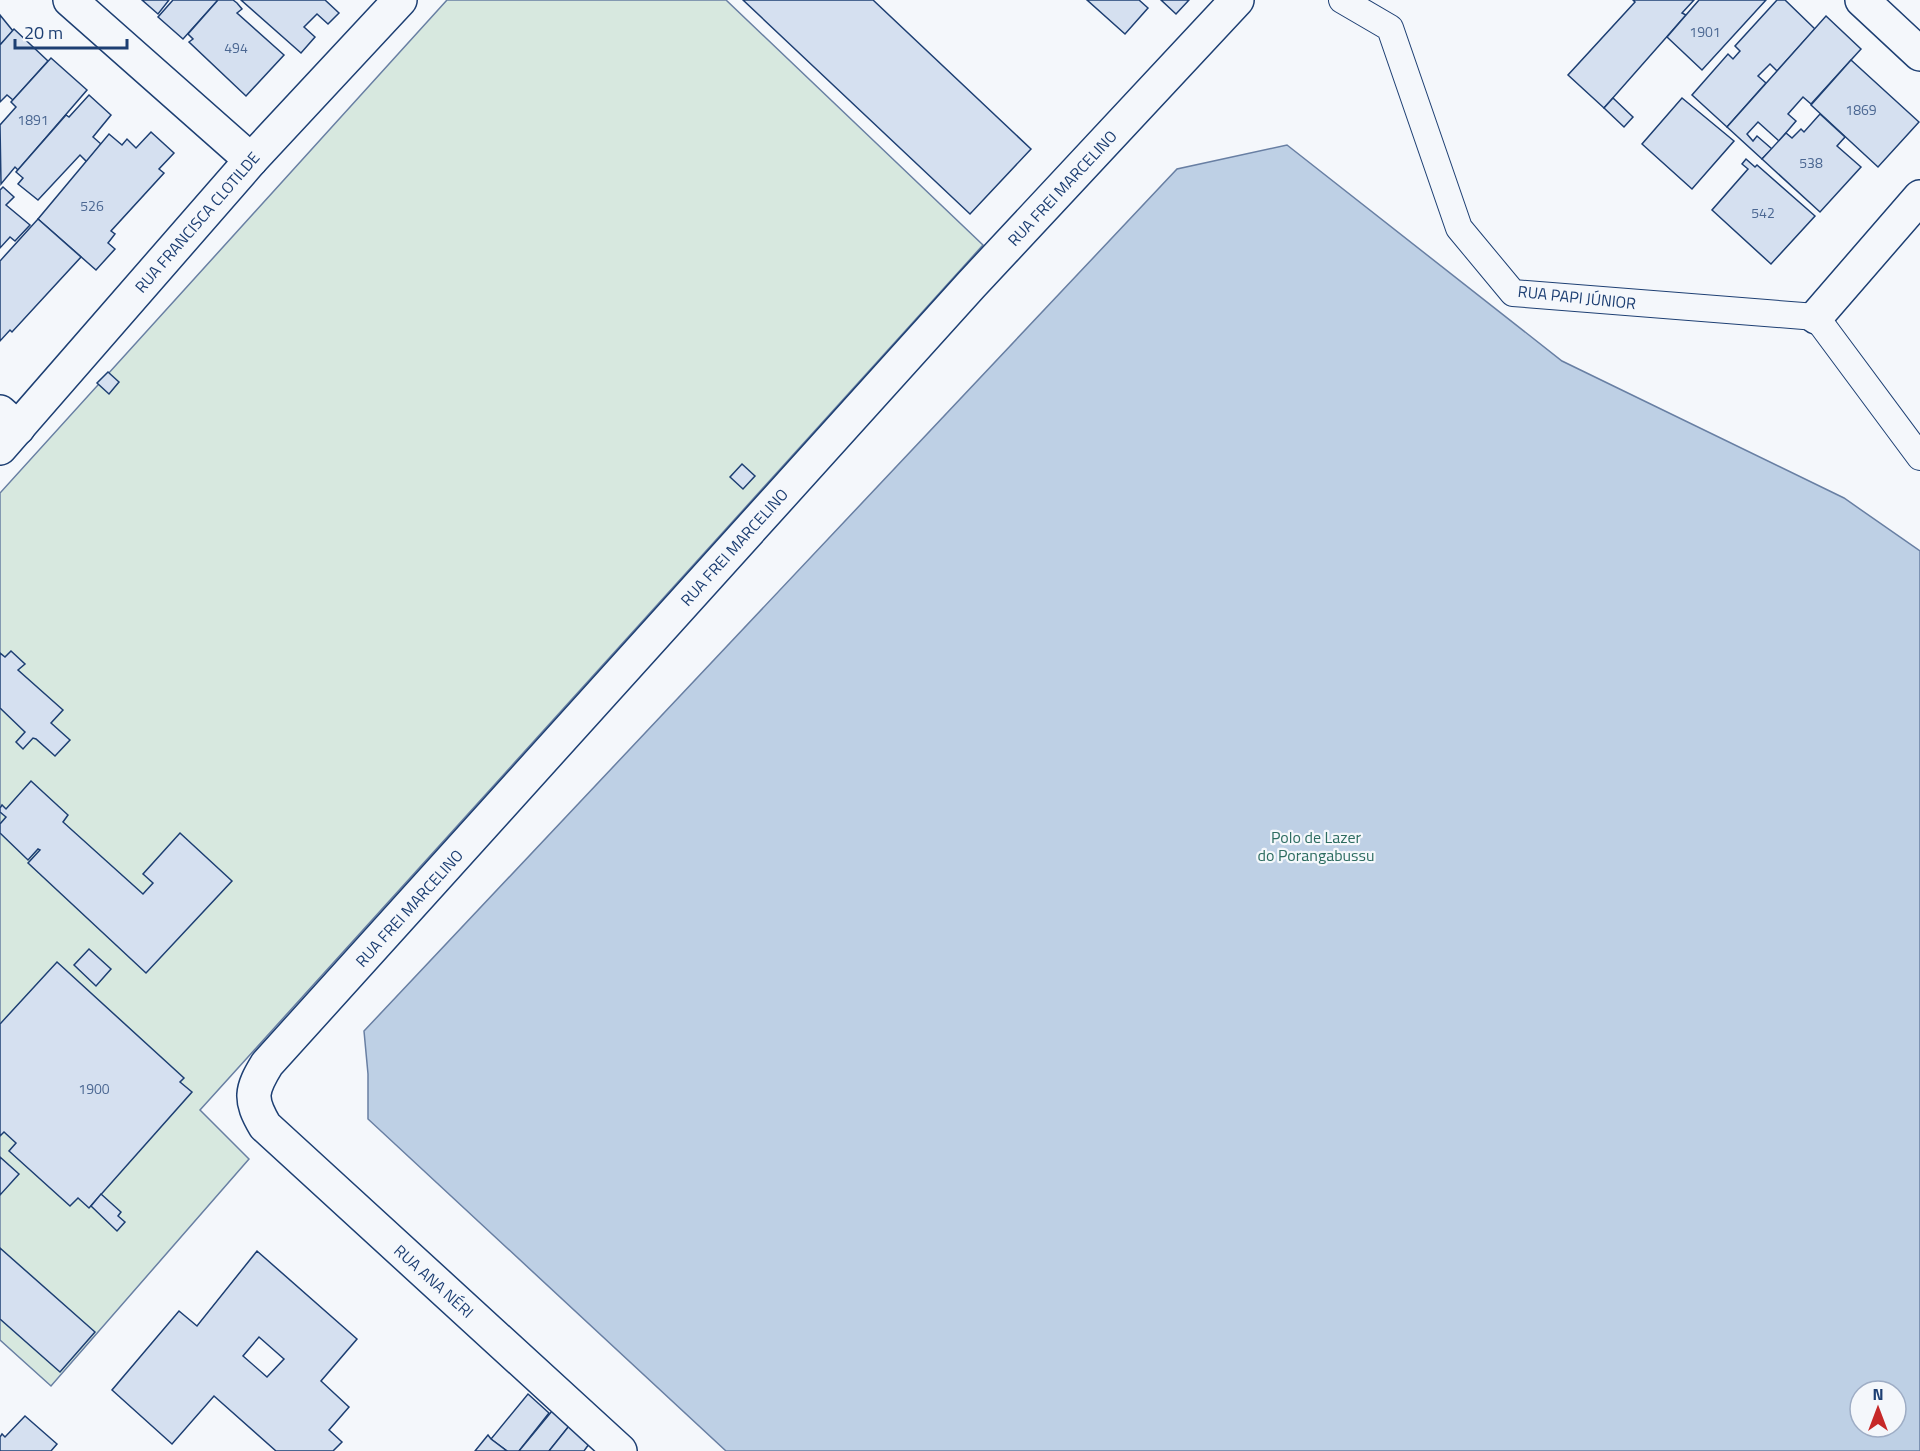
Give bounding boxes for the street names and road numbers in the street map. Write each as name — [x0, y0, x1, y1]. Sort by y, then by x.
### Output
street label: RUA FREI MARCELINO — [1002, 125, 1122, 251]
street label: RUA FRANCISCA CLOTILDE — [129, 146, 265, 298]
street label: RUA PAPI JÚNIOR — [1517, 279, 1637, 315]
street label: RUA FREI MARCELINO — [675, 483, 793, 611]
street label: RUA FREI MARCELINO — [350, 844, 468, 972]
street label: RUA ANA NÉRI — [389, 1239, 479, 1323]

